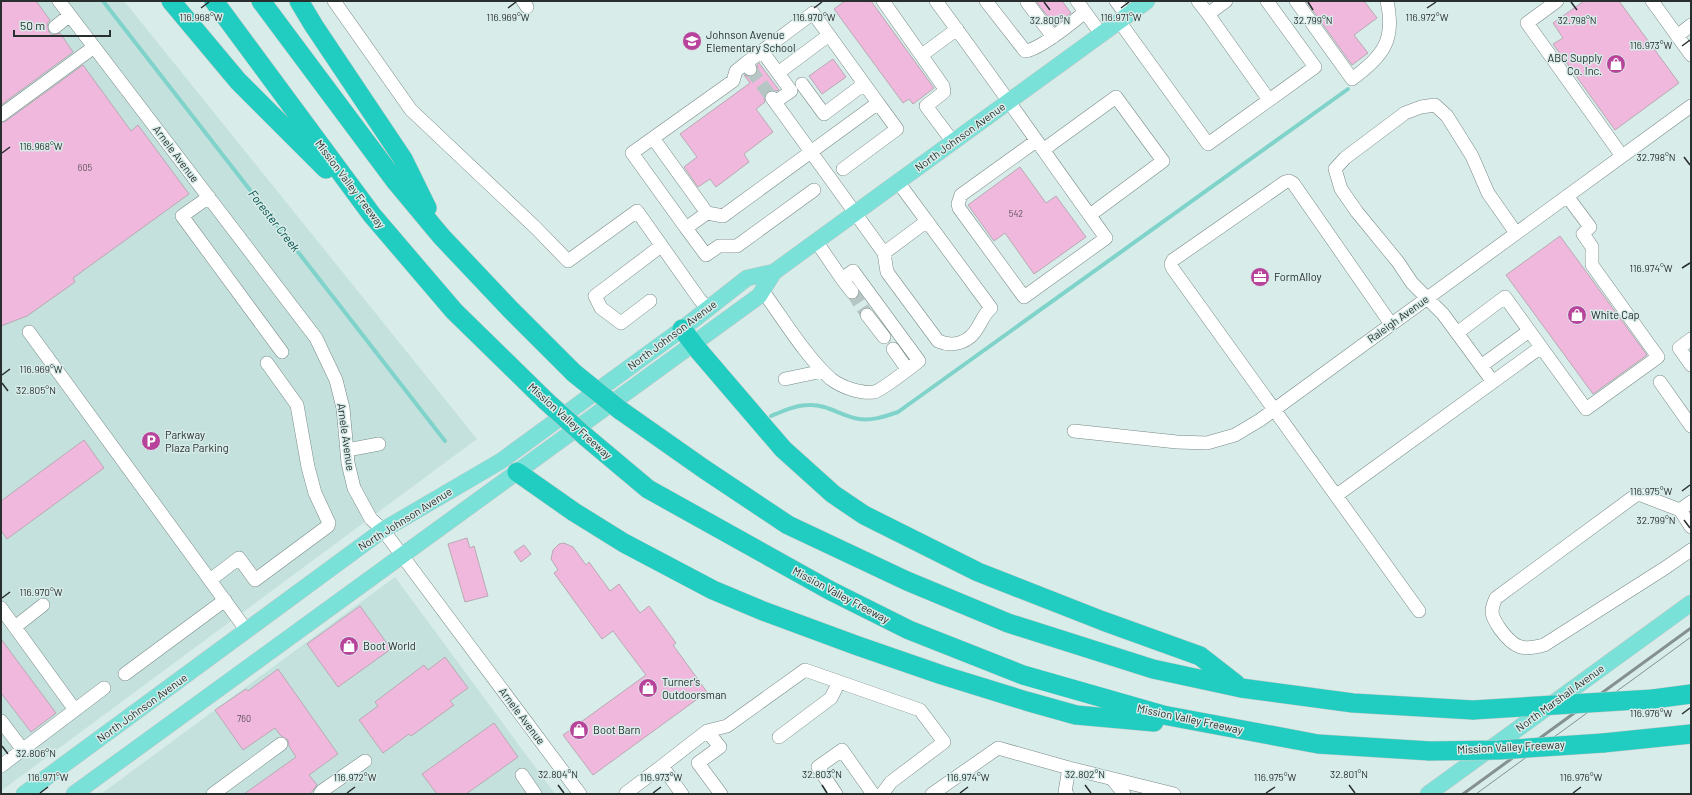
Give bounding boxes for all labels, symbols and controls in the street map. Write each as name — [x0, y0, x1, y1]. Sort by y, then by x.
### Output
text: 116.968°W — [179, 11, 223, 23]
text: 116.969°W — [486, 11, 530, 23]
text: 116.970°W — [792, 11, 836, 23]
text: 116.971°W — [1100, 11, 1142, 23]
text: 116.972°W — [1406, 11, 1449, 23]
scale bar — [14, 12, 110, 38]
text: 32.800°N — [1030, 14, 1070, 26]
text: 32.799°N — [1293, 14, 1333, 26]
text: 32.798°N — [1557, 14, 1597, 26]
text: 50 m — [20, 18, 45, 32]
place label: Johnson Avenue Elementary School — [706, 28, 796, 54]
school or university icon: Johnson Avenue Elementary School — [681, 30, 703, 52]
text: 116.973°W — [1630, 39, 1673, 51]
place label: ABC Supply Co. Inc. — [1548, 51, 1602, 77]
shop icon: ABC Supply Co. Inc. — [1605, 53, 1627, 75]
street label: North Johnson Avenue — [912, 99, 1007, 174]
street label: Arnele Avenue — [151, 123, 202, 185]
street label: Mission Valley Freeway — [313, 137, 388, 231]
text: 116.968°W — [19, 140, 63, 152]
text: 32.798°N — [1636, 151, 1676, 163]
house number: 605 — [78, 162, 93, 173]
water label: Forester Creek — [246, 187, 303, 254]
house number: 542 — [1009, 208, 1023, 219]
text: 116.974°W — [1630, 262, 1673, 274]
office icon: FormAlloy — [1249, 266, 1271, 288]
place label: FormAlloy — [1274, 270, 1322, 283]
street label: Raleigh Avenue — [1365, 292, 1431, 345]
street label: North Johnson Avenue — [625, 297, 719, 372]
shop icon: White Cap — [1566, 304, 1588, 326]
place label: White Cap — [1591, 308, 1640, 321]
text: 116.969°W — [19, 363, 63, 375]
street label: Mission Valley Freeway — [526, 380, 615, 462]
text: 32.805°N — [16, 384, 56, 396]
street label: Arnele Avenue — [335, 402, 358, 472]
place label: Parkway Plaza Parking — [165, 428, 229, 454]
parking icon: Parkway Plaza Parking — [140, 430, 162, 452]
street label: North Johnson Avenue — [355, 484, 454, 553]
text: 116.975°W — [1630, 485, 1673, 497]
text: 32.799°N — [1636, 514, 1676, 526]
street label: Mission Valley Freeway — [791, 564, 892, 626]
text: 116.970°W — [19, 586, 63, 598]
shop icon: Boot World — [338, 635, 360, 657]
place label: Boot World — [363, 639, 416, 652]
street label: North Marshall Avenue — [1513, 661, 1607, 734]
street label: North Johnson Avenue — [94, 670, 189, 745]
place label: Turner's Outdoorsman — [662, 675, 727, 701]
shop icon: Turner's Outdoorsman — [637, 677, 659, 699]
street label: Arnele Avenue — [497, 685, 548, 747]
street label: Mission Valley Freeway — [1136, 701, 1244, 736]
text: 116.976°W — [1630, 707, 1673, 719]
house number: 760 — [237, 713, 251, 724]
shop icon: Boot Barn — [568, 719, 590, 741]
place label: Boot Barn — [593, 723, 640, 736]
street label: Mission Valley Freeway — [1457, 737, 1565, 756]
text: 32.806°N — [16, 747, 56, 759]
text: 32.804°N — [538, 768, 578, 780]
text: 32.803°N — [802, 768, 842, 780]
text: 32.802°N — [1065, 768, 1105, 780]
text: 32.801°N — [1330, 768, 1368, 780]
text: 116.971°W — [27, 771, 69, 783]
text: 116.972°W — [334, 771, 377, 783]
text: 116.973°W — [640, 771, 683, 783]
text: 116.974°W — [947, 771, 990, 783]
text: 116.975°W — [1254, 771, 1297, 783]
text: 116.976°W — [1560, 771, 1603, 783]

